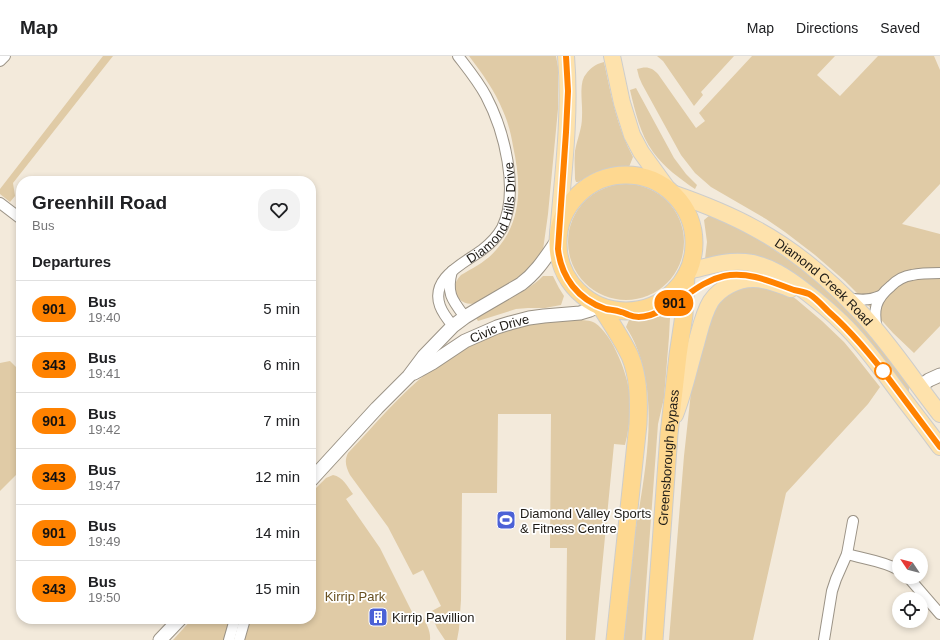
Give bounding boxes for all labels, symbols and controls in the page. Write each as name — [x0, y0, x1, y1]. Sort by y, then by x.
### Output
text: Map — [20, 17, 58, 38]
text: Map — [747, 20, 774, 36]
text: Directions — [796, 20, 858, 36]
text: Saved — [880, 20, 920, 36]
street label: Diamond Hills Drive — [464, 161, 518, 266]
button: heart — [258, 189, 300, 231]
text: Greenhill Road — [32, 192, 167, 213]
text: Bus — [32, 218, 54, 233]
street label: Diamond Creek Road — [772, 235, 876, 329]
text: Departures — [32, 253, 111, 270]
line badge: 901 — [651, 290, 697, 316]
text: Bus — [88, 293, 116, 310]
text: 901 — [662, 295, 686, 311]
text: 5 min — [263, 300, 300, 317]
text: 901 — [42, 301, 66, 317]
text: 19:40 — [88, 310, 121, 325]
street label: Civic Drive — [467, 311, 531, 346]
text: Bus — [88, 349, 116, 366]
text: 6 min — [263, 356, 300, 373]
text: 343 — [42, 357, 66, 373]
unlabelled marker — [874, 362, 892, 380]
text: 19:41 — [88, 366, 121, 381]
street label: Greensborough Bypass — [655, 388, 682, 526]
text: Bus — [88, 405, 116, 422]
text: 7 min — [263, 412, 300, 429]
text: 901 — [42, 413, 66, 429]
text: 19:42 — [88, 422, 121, 437]
text: Bus — [88, 461, 116, 478]
text: 12 min — [255, 468, 300, 485]
text: 343 — [42, 469, 66, 485]
text: 19:47 — [88, 478, 121, 493]
place label: Diamond Valley Sports & Fitness Centre — [520, 506, 652, 536]
sports icon: Diamond Valley Sports & Fitness Centre — [495, 509, 517, 531]
text: Bus — [88, 517, 116, 534]
text: 14 min — [255, 524, 300, 541]
text: 901 — [42, 525, 66, 541]
text: 19:49 — [88, 534, 121, 549]
north arrow — [892, 548, 928, 584]
map controls — [892, 548, 928, 628]
text: Bus — [88, 573, 116, 590]
text: 15 min — [255, 580, 300, 597]
text: 343 — [42, 581, 66, 597]
park label: Kirrip Park — [325, 589, 386, 604]
text: 19:50 — [88, 590, 121, 605]
button: locate — [892, 592, 928, 628]
building icon: Kirrip Pavillion — [367, 606, 389, 628]
place label: Kirrip Pavillion — [392, 610, 474, 625]

